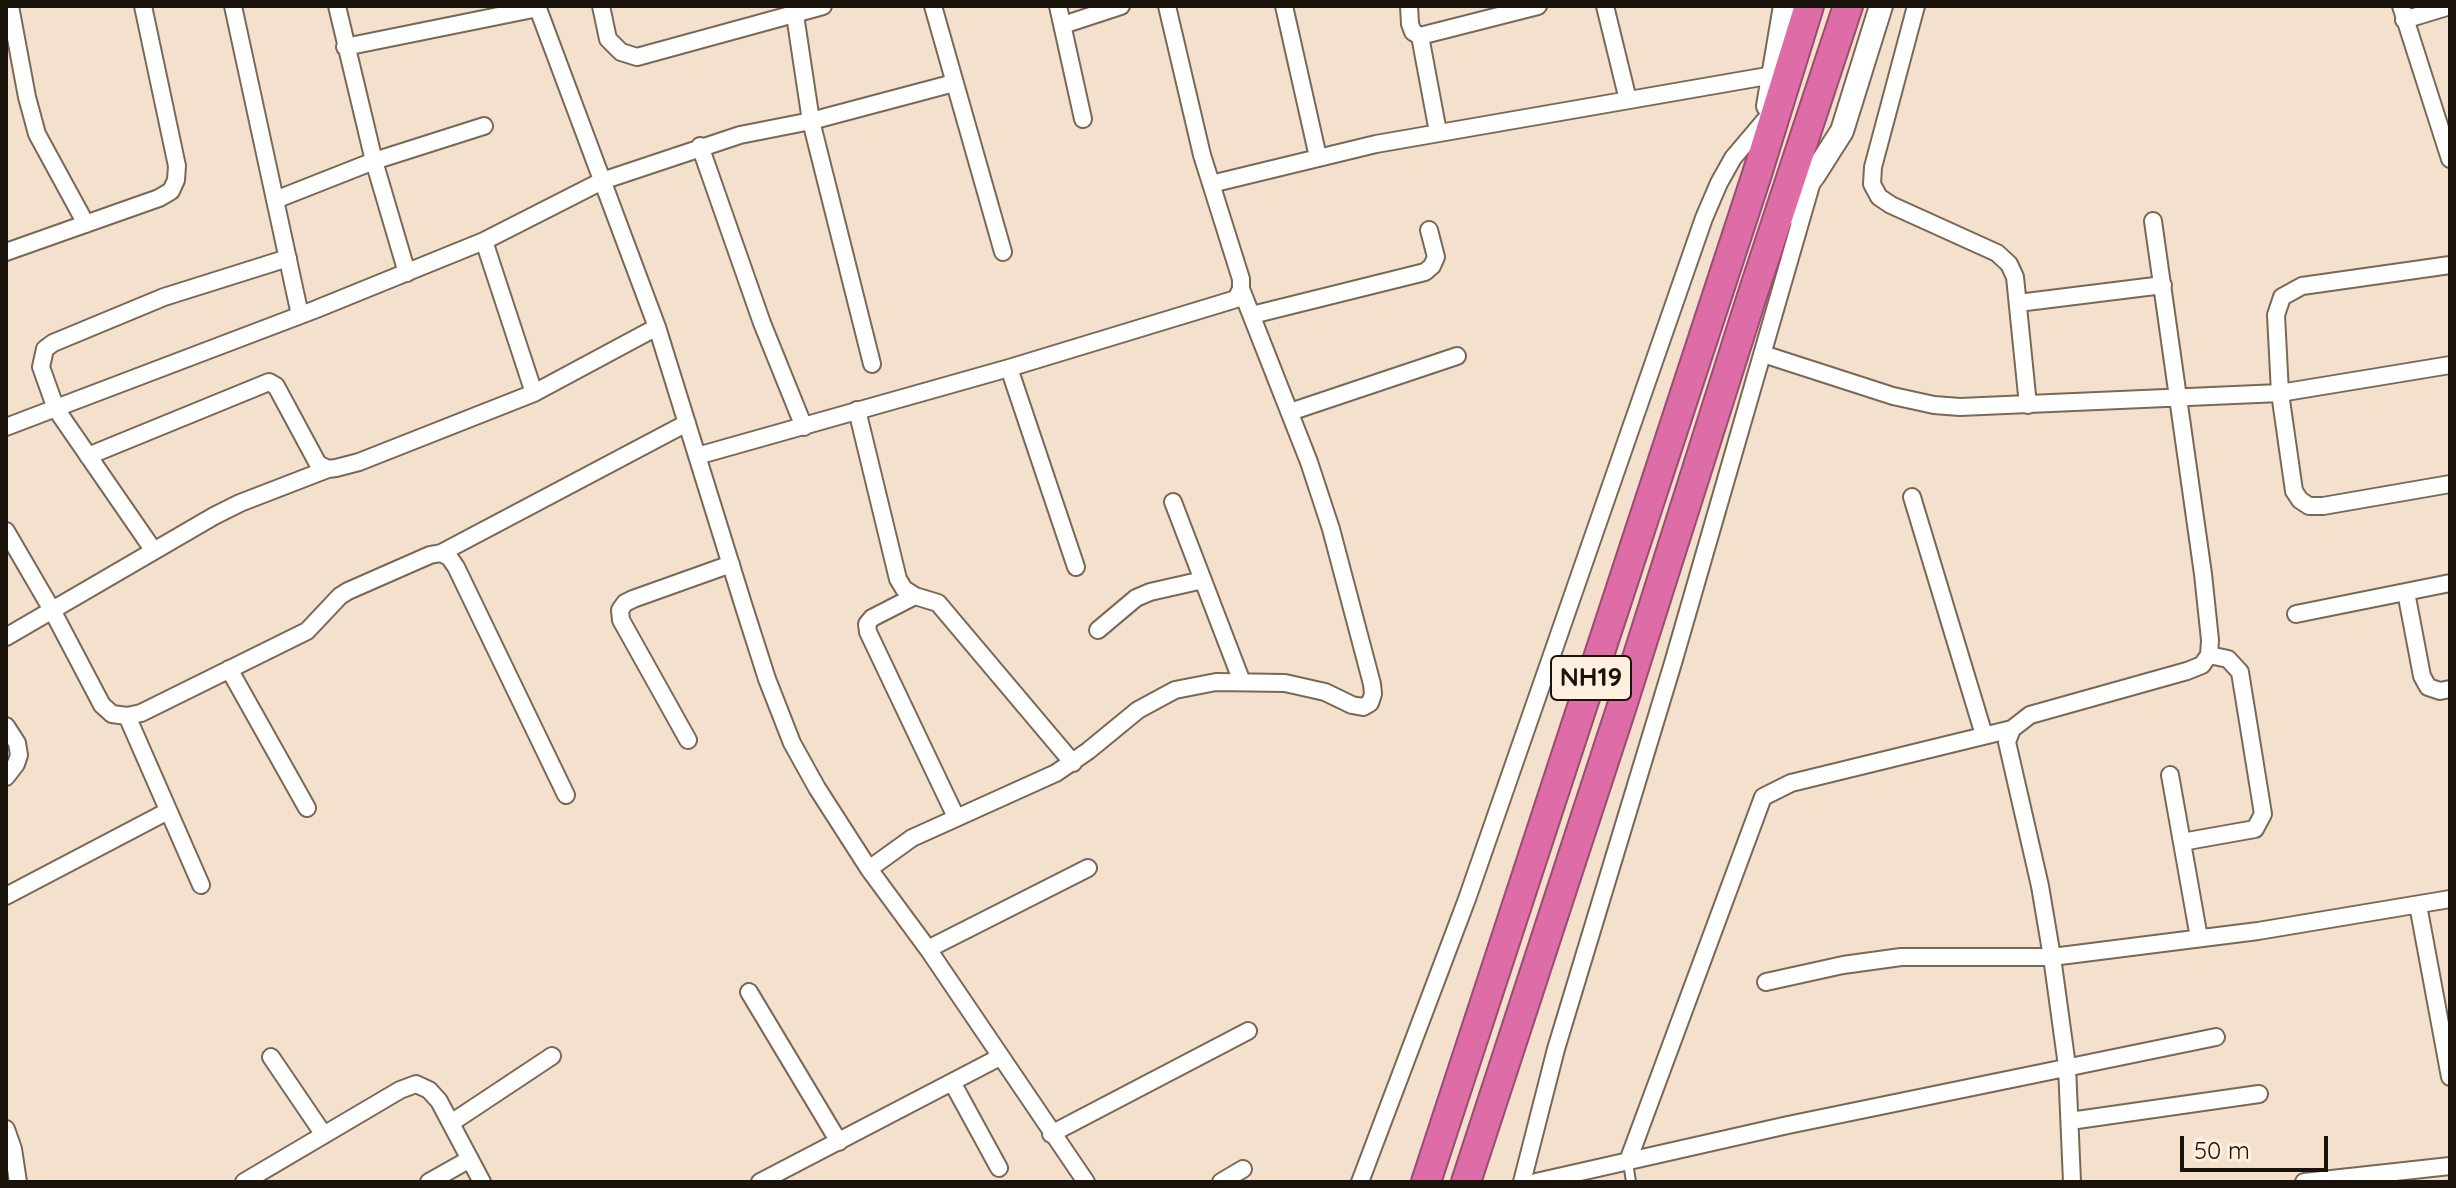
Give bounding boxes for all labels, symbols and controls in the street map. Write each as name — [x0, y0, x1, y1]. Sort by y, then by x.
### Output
road number: NH19 — [1551, 656, 1631, 700]
scale bar — [2184, 1120, 2332, 1170]
text: 50 m — [2194, 1135, 2250, 1165]

